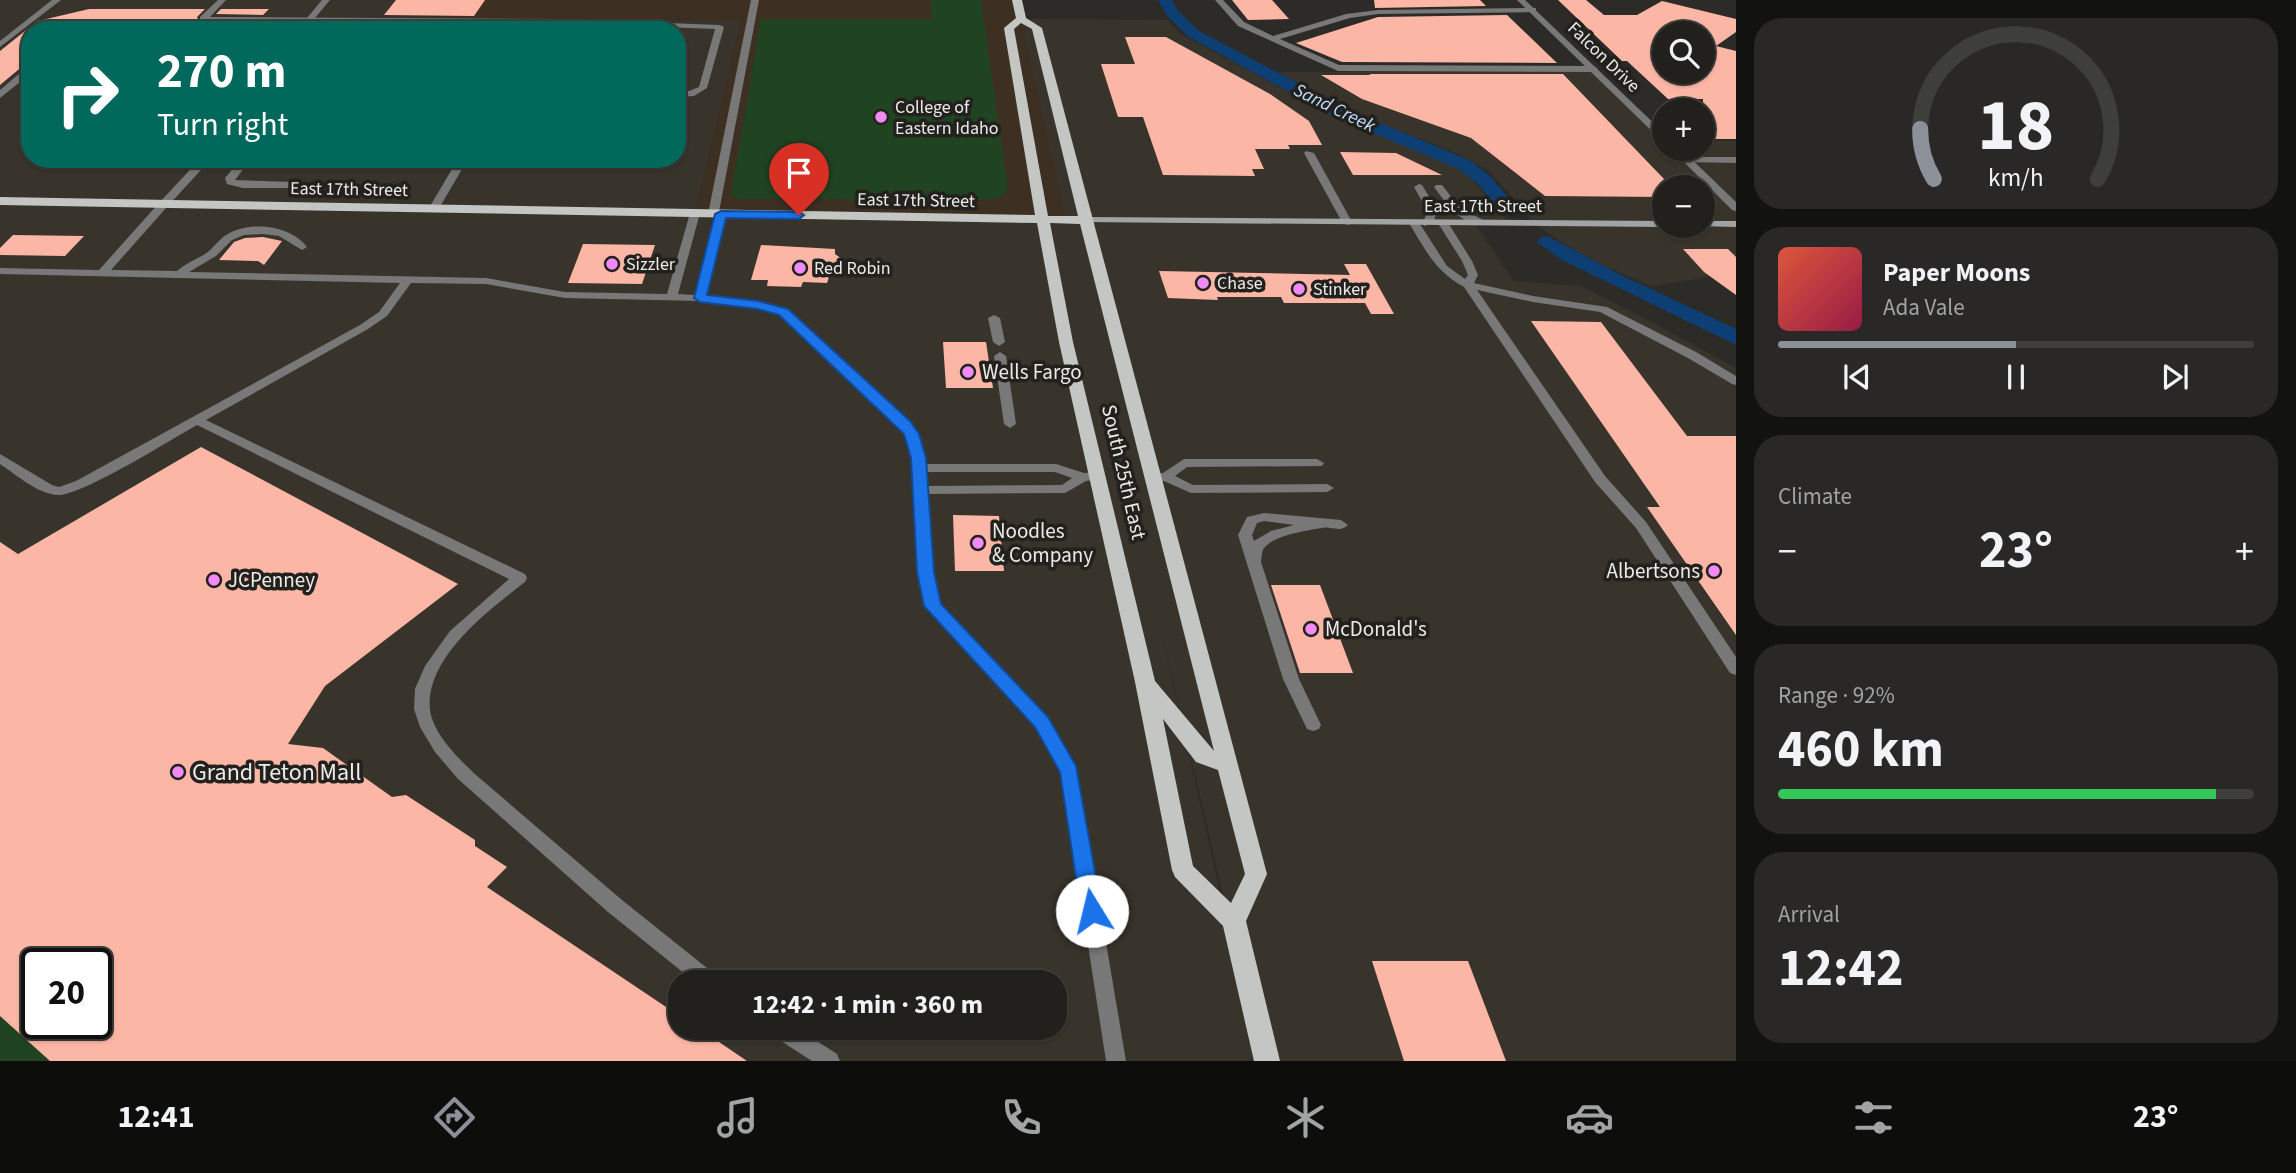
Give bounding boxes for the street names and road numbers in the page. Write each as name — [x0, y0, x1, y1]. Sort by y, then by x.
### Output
street label: Falcon Drive — [1562, 16, 1645, 98]
street label: East 17th Street — [290, 176, 408, 203]
street label: East 17th Street — [857, 187, 975, 214]
street label: East 17th Street — [1424, 194, 1542, 219]
street label: South 25th East — [1094, 402, 1154, 542]

